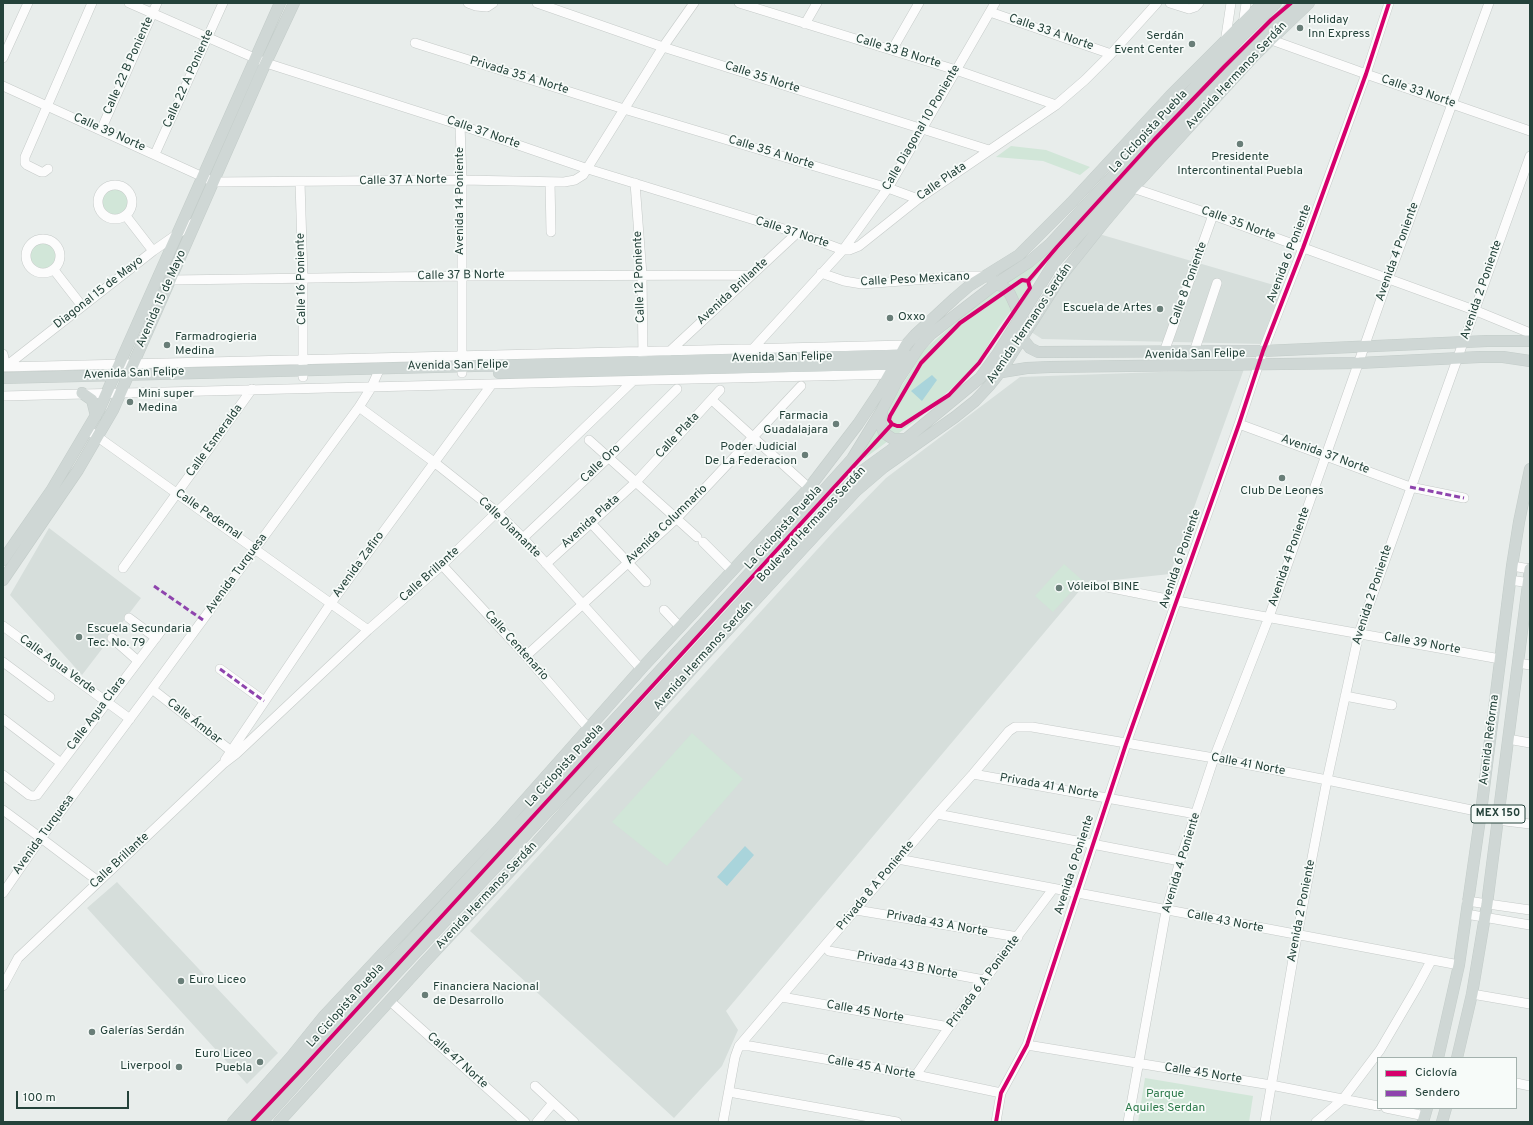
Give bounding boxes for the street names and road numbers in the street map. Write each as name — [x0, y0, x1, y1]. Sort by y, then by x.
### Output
street label: Calle 33 A Norte — [1007, 12, 1095, 54]
street label: Calle 22 B Poniente — [101, 15, 157, 117]
street label: Avenida Hermanos Serdán — [1183, 19, 1291, 133]
street label: Calle 22 A Poniente — [161, 28, 217, 130]
street label: Calle 33 B Norte — [854, 32, 942, 72]
street label: Privada 35 A Norte — [468, 54, 570, 98]
street label: Calle 35 Norte — [723, 59, 801, 97]
street label: Calle Diagonal 10 Poniente — [880, 63, 964, 193]
street label: Calle 33 Norte — [1379, 73, 1457, 111]
street label: La Ciclopista Puebla — [1107, 88, 1191, 176]
street label: Calle 39 Norte — [71, 111, 147, 155]
street label: Calle 37 Norte — [444, 114, 522, 152]
street label: Calle 35 A Norte — [726, 133, 816, 173]
street label: Avenida 14 Poniente — [454, 147, 468, 255]
street label: Calle Plata — [914, 160, 970, 204]
street label: Calle 37 A Norte — [359, 173, 447, 189]
street label: Avenida 4 Poniente — [1373, 201, 1423, 303]
street label: Avenida 6 Poniente — [1265, 203, 1315, 305]
street label: Calle 35 Norte — [1199, 204, 1277, 244]
street label: Calle 37 Norte — [753, 214, 831, 252]
street label: Calle 12 Poniente — [631, 231, 649, 323]
street label: Calle 16 Poniente — [294, 233, 310, 325]
street label: Avenida 2 Poniente — [1458, 238, 1506, 342]
street label: Calle 8 Poniente — [1167, 240, 1211, 328]
street label: Avenida 15 de Mayo — [134, 248, 190, 350]
street label: Diagonal 15 de Mayo — [51, 254, 147, 332]
street label: Avenida Brillante — [695, 255, 771, 329]
street label: Avenida Hermanos Serdán — [984, 261, 1076, 387]
street label: Calle 37 B Norte — [417, 268, 505, 284]
street label: Calle Peso Mexicano — [860, 270, 970, 290]
street label: Avenida San Felipe — [1144, 347, 1246, 363]
street label: Avenida San Felipe — [731, 350, 833, 366]
street label: Avenida San Felipe — [407, 358, 509, 374]
street label: Avenida San Felipe — [83, 365, 185, 383]
street label: Calle Esmeralda — [184, 402, 246, 480]
street label: Calle Plata — [653, 410, 703, 462]
street label: Avenida 37 Norte — [1279, 432, 1371, 478]
street label: Calle Oro — [578, 442, 624, 486]
street label: Boulevard Hermanos Serdán — [755, 464, 869, 586]
street label: Avenida Columnario — [623, 482, 711, 568]
street label: La Ciclopista Puebla — [743, 483, 825, 573]
street label: Calle Pedernal — [172, 487, 244, 543]
street label: Avenida Plata — [559, 492, 623, 552]
street label: Calle Diamante — [475, 495, 543, 561]
street label: Avenida 4 Poniente — [1266, 505, 1314, 609]
street label: Avenida 6 Poniente — [1157, 508, 1205, 610]
street label: Avenida Zafiro — [330, 529, 388, 601]
street label: Avenida Turquesa — [203, 531, 271, 617]
street label: Avenida 2 Poniente — [1350, 543, 1396, 647]
street label: Calle Brillante — [397, 544, 463, 606]
street label: Avenida Hermanos Serdán — [651, 598, 757, 714]
street label: Calle Centenario — [481, 608, 551, 684]
street label: Calle 39 Norte — [1383, 630, 1461, 658]
street label: Calle Agua Verde — [16, 632, 98, 698]
street label: Calle Agua Clara — [65, 674, 129, 754]
street label: Avenida Reforma — [1477, 694, 1503, 786]
street label: Calle Ámbar — [164, 696, 224, 748]
street label: La Ciclopista Puebla — [523, 722, 607, 810]
street label: Calle 41 Norte — [1210, 751, 1286, 779]
street label: Privada 41 A Norte — [998, 771, 1100, 803]
street label: Avenida Turquesa — [10, 792, 78, 878]
road number: MEX 150 — [1471, 805, 1525, 823]
street label: Avenida 4 Poniente — [1160, 811, 1204, 915]
street label: Avenida 6 Poniente — [1052, 813, 1098, 917]
street label: Calle Brillante — [88, 830, 152, 892]
street label: Privada 8 A Poniente — [834, 838, 918, 934]
street label: Avenida Hermanos Serdán — [433, 839, 541, 953]
street label: Avenida 2 Poniente — [1285, 859, 1319, 963]
street label: Calle 43 Norte — [1185, 907, 1265, 937]
street label: Privada 43 A Norte — [885, 908, 989, 940]
street label: Privada 6 A Poniente — [944, 933, 1024, 1031]
street label: Privada 43 B Norte — [855, 949, 959, 983]
street label: La Ciclopista Puebla — [305, 961, 387, 1051]
street label: Calle 45 Norte — [825, 998, 905, 1026]
street label: Calle 47 Norte — [424, 1030, 490, 1092]
street label: Calle 45 A Norte — [826, 1053, 916, 1083]
street label: Calle 45 Norte — [1163, 1061, 1243, 1087]

